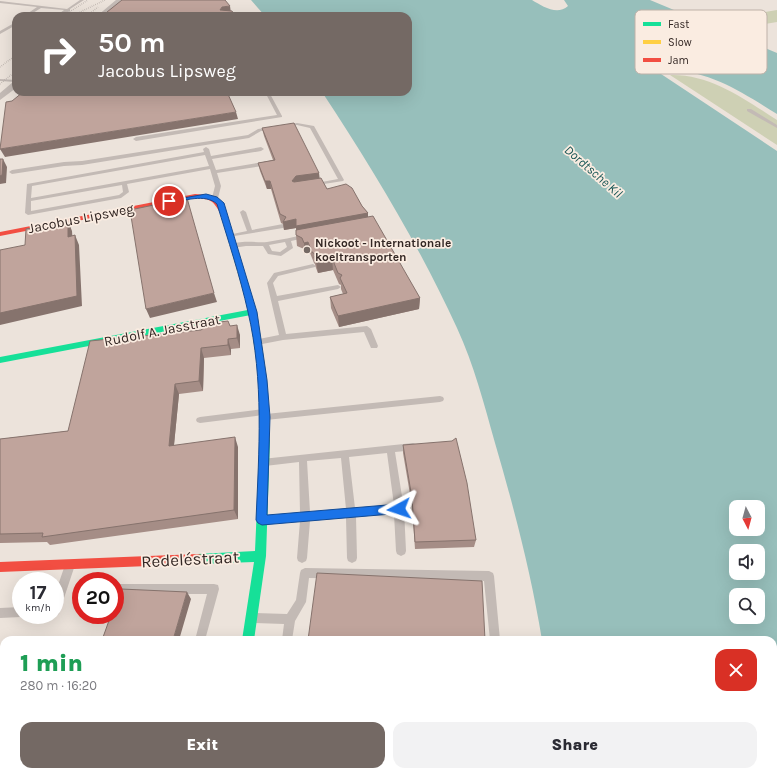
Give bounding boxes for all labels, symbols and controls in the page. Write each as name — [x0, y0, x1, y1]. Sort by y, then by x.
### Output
legend — [635, 10, 767, 74]
text: Fast — [668, 18, 689, 31]
text: 50 m — [98, 26, 166, 59]
icon: right — [32, 28, 84, 80]
text: Slow — [668, 36, 692, 49]
text: Jam — [668, 54, 689, 67]
text: Jacobus Lipsweg — [98, 60, 236, 82]
water label: Dordtsche Kil — [562, 142, 626, 201]
pin — [152, 184, 186, 218]
icon: arrive — [158, 190, 180, 212]
street label: Jacobus Lipsweg — [27, 200, 135, 237]
place label: Nickoot - Internationale koeltransporten — [315, 236, 451, 264]
marker: Nickoot - Internationale koeltransporten — [302, 245, 312, 255]
street label: Rudolf A. Jasstraat — [103, 311, 222, 350]
position arrow — [378, 488, 420, 530]
north arrow — [729, 500, 765, 536]
map controls — [729, 500, 765, 624]
button: sound — [729, 544, 765, 580]
street label: Redeléstraat — [141, 546, 239, 572]
speed limit sign: 20 — [72, 572, 124, 624]
text: 17 — [29, 581, 47, 604]
button: search — [729, 588, 765, 624]
text: km/h — [25, 602, 51, 614]
text: 1 min — [20, 649, 83, 677]
button: close — [715, 649, 757, 691]
text: 280 m · 16:20 — [20, 678, 97, 693]
button: Exit — [20, 722, 385, 768]
button: Share — [393, 722, 757, 768]

